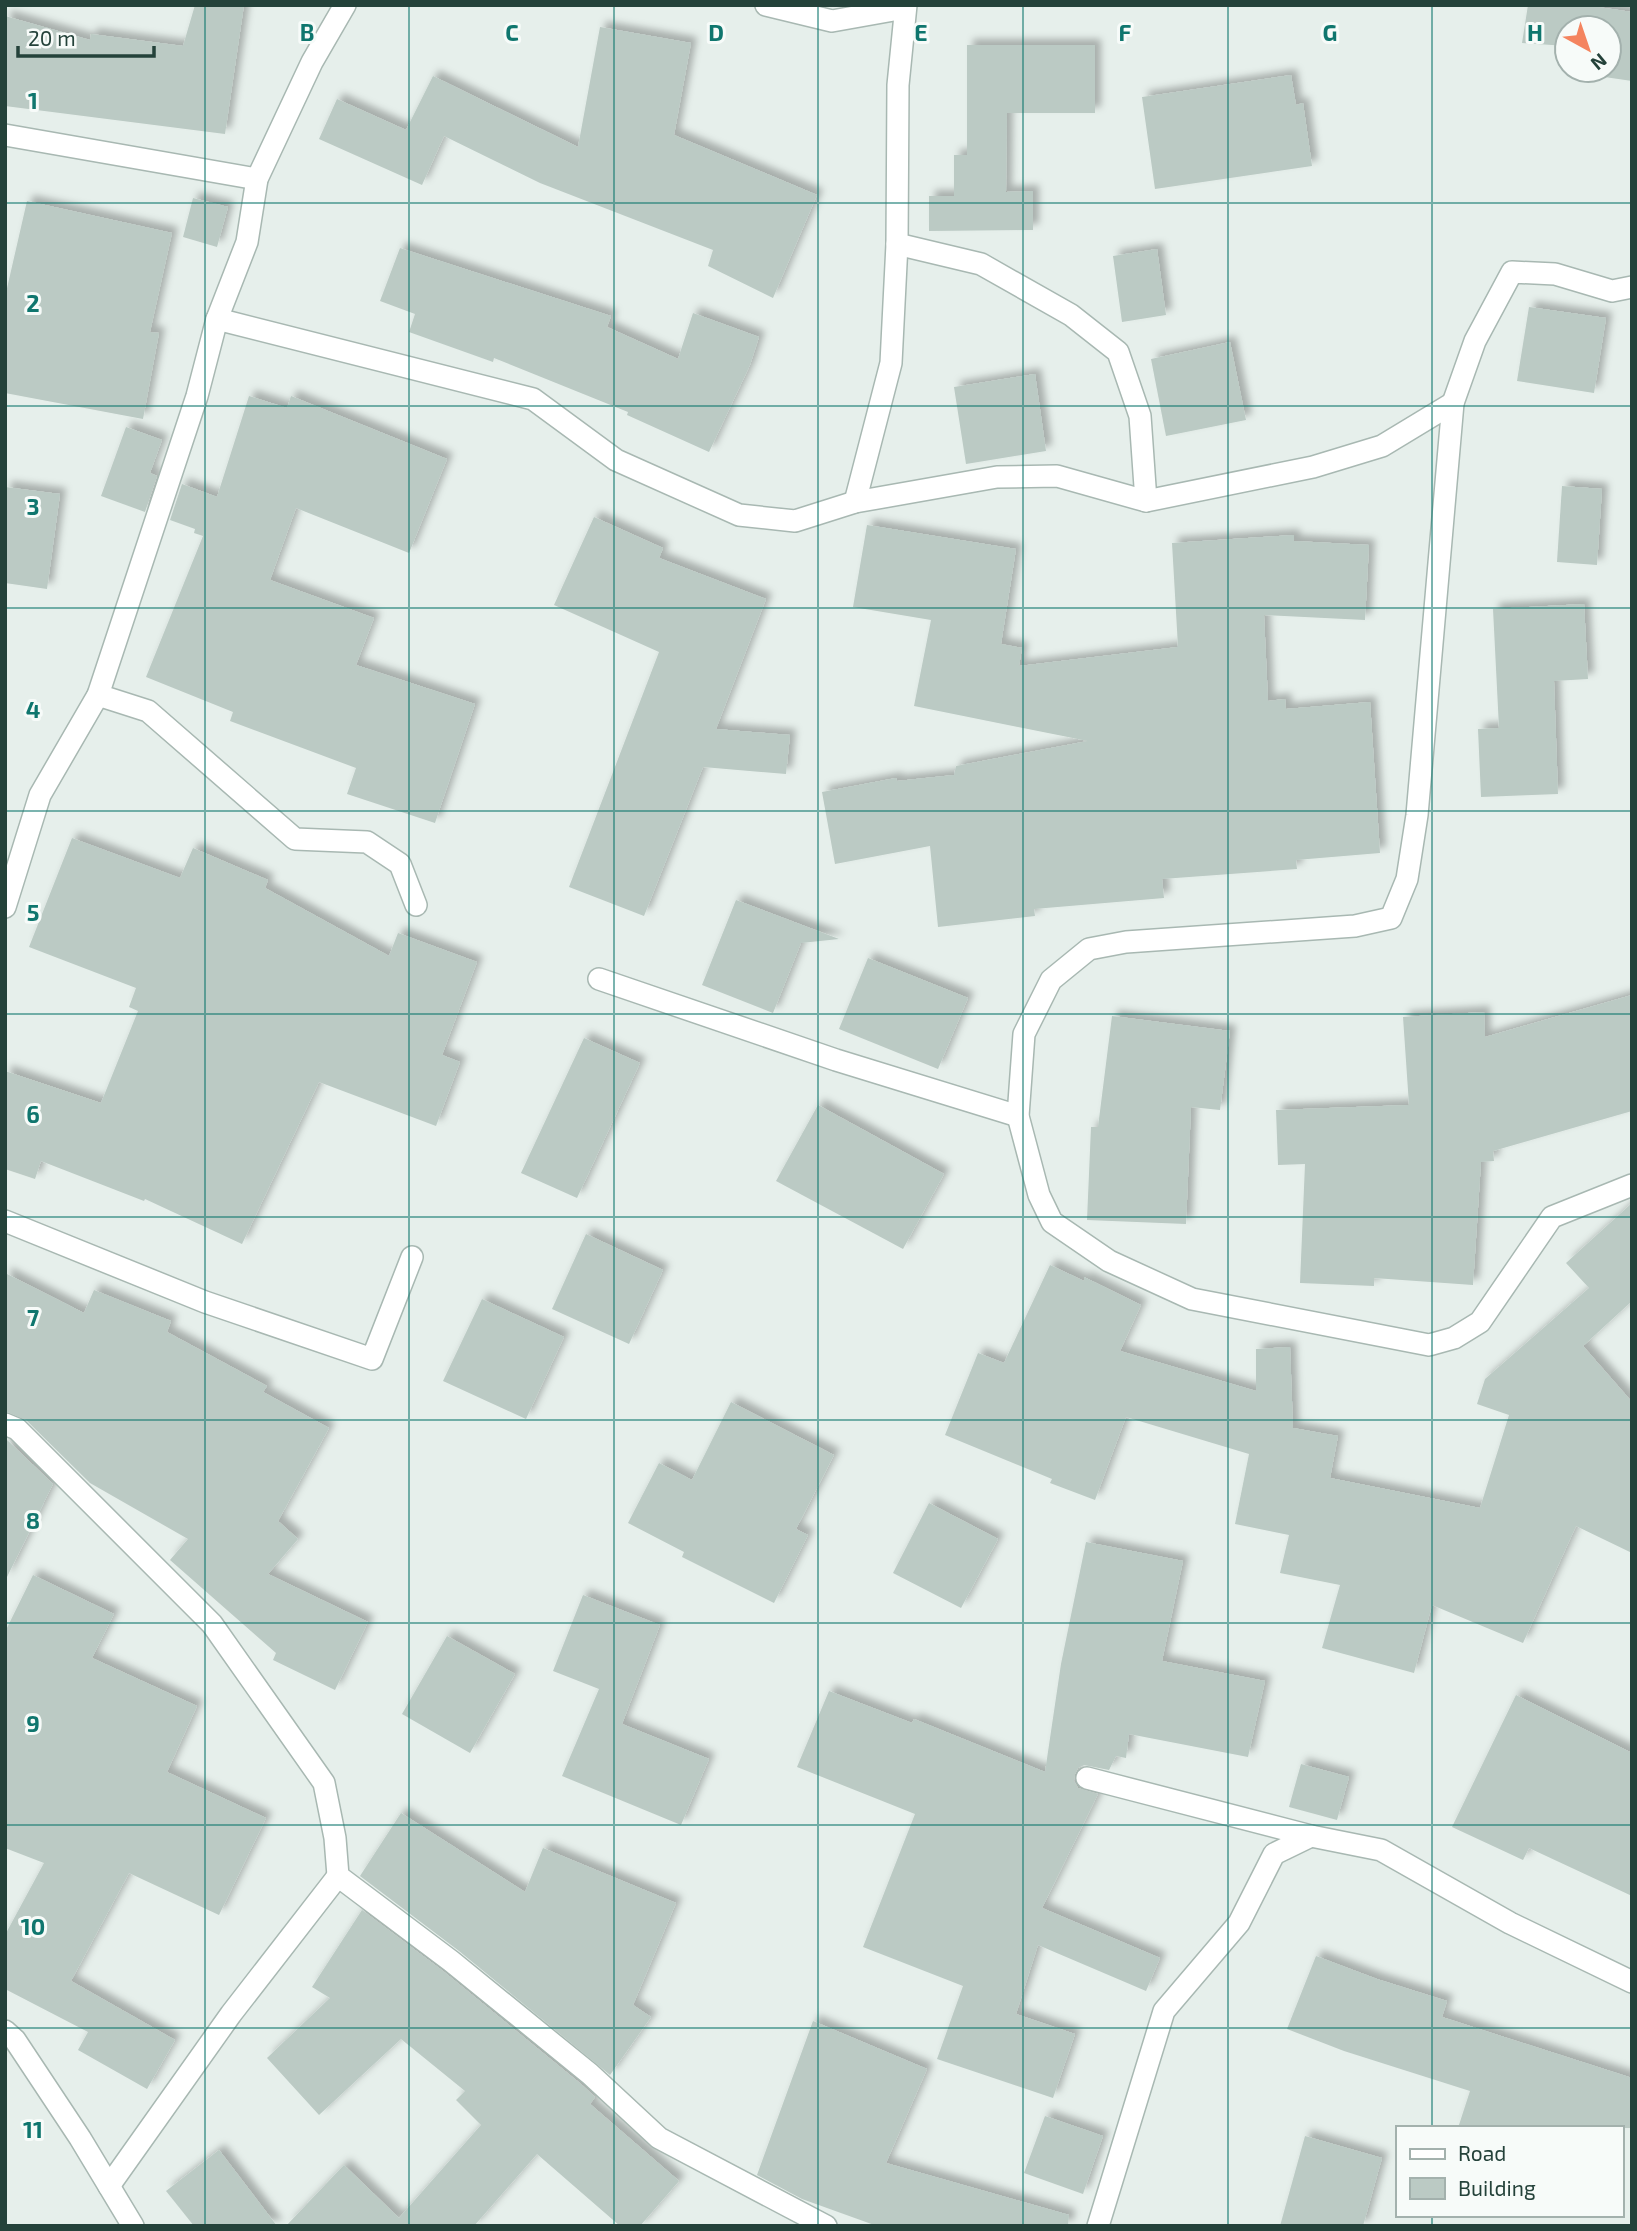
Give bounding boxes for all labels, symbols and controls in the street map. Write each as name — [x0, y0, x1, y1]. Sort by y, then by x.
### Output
scale bar — [18, 14, 154, 58]
north arrow — [1553, 14, 1623, 84]
text: B — [300, 18, 314, 46]
text: C — [505, 18, 519, 46]
text: D — [708, 18, 724, 46]
text: E — [914, 18, 928, 46]
text: F — [1119, 18, 1132, 46]
text: G — [1323, 18, 1337, 46]
text: H — [1527, 18, 1543, 46]
text: 20 m — [28, 25, 76, 50]
text: N — [1587, 49, 1612, 76]
text: 1 — [28, 86, 38, 114]
text: 2 — [26, 289, 40, 317]
text: 3 — [26, 492, 40, 520]
text: 4 — [26, 695, 40, 723]
text: 5 — [27, 898, 39, 926]
text: 6 — [26, 1100, 40, 1128]
text: 7 — [27, 1303, 39, 1331]
text: 8 — [26, 1506, 40, 1534]
text: 9 — [26, 1709, 40, 1737]
text: 10 — [21, 1912, 45, 1940]
text: 11 — [23, 2115, 43, 2143]
legend — [1396, 2126, 1623, 2217]
text: Road — [1458, 2140, 1506, 2165]
text: Building — [1458, 2175, 1536, 2200]

